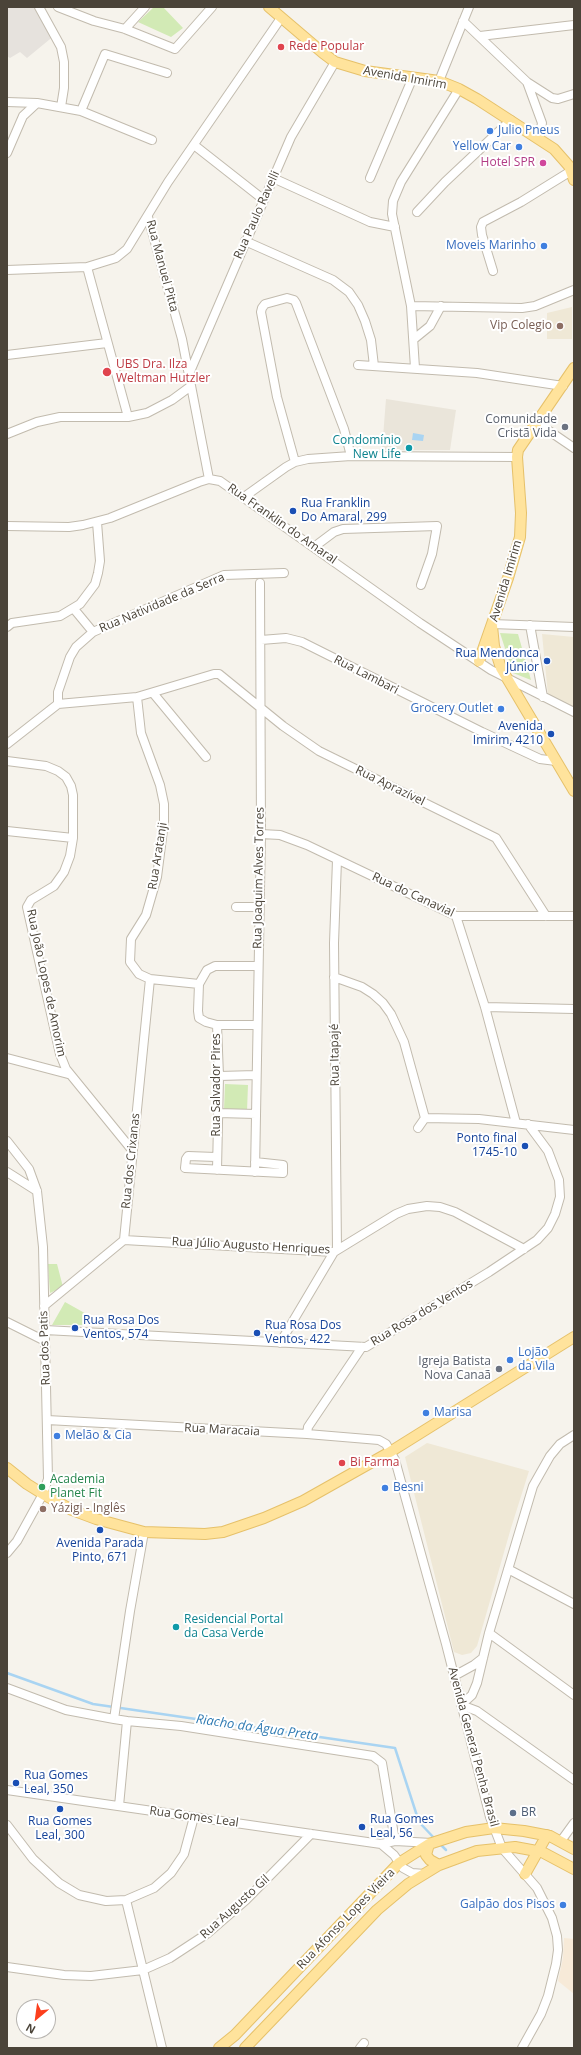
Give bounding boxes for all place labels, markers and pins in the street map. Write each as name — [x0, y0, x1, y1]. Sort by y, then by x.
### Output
place label: Rede Popular — [289, 40, 364, 54]
marker: Rede Popular — [276, 42, 286, 52]
place label: Julio Pneus — [498, 124, 559, 138]
marker: Julio Pneus — [485, 126, 495, 136]
place label: Yellow Car — [453, 140, 511, 154]
marker: Yellow Car — [514, 142, 524, 152]
place label: Hotel SPR — [481, 156, 535, 170]
marker: Hotel SPR — [538, 158, 548, 168]
place label: Moveis Marinho — [446, 239, 536, 253]
marker: Moveis Marinho — [539, 241, 549, 251]
place label: Vip Colegio — [490, 319, 552, 333]
marker: Vip Colegio — [555, 321, 565, 331]
place label: UBS Dra. Ilza Weltman Hutzler — [116, 358, 210, 386]
marker: UBS Dra. Ilza Weltman Hutzler — [101, 366, 113, 378]
place label: Comunidade Cristã Vida — [485, 413, 557, 441]
marker: Comunidade Cristã Vida — [560, 422, 570, 432]
place label: Condomínio New Life — [333, 434, 401, 462]
marker: Condomínio New Life — [404, 443, 414, 453]
place label: Rua Franklin Do Amaral, 299 — [301, 497, 387, 525]
marker: Rua Franklin Do Amaral, 299 — [288, 506, 298, 516]
place label: Rua Mendonca Júnior — [455, 647, 539, 675]
marker: Rua Mendonca Júnior — [542, 656, 552, 666]
place label: Grocery Outlet — [411, 702, 493, 716]
marker: Grocery Outlet — [496, 704, 506, 714]
place label: Avenida Imirim, 4210 — [473, 720, 543, 748]
marker: Avenida Imirim, 4210 — [546, 729, 556, 739]
place label: Ponto final 1745-10 — [456, 1132, 517, 1160]
marker: Ponto final 1745-10 — [520, 1141, 530, 1151]
place label: Rua Rosa Dos Ventos, 574 — [83, 1314, 159, 1342]
place label: Rua Rosa Dos Ventos, 422 — [265, 1319, 341, 1347]
marker: Rua Rosa Dos Ventos, 574 — [70, 1323, 80, 1333]
marker: Rua Rosa Dos Ventos, 422 — [252, 1328, 262, 1338]
place label: Lojão da Vila — [518, 1346, 555, 1374]
place label: Igreja Batista Nova Canaã — [418, 1355, 491, 1383]
marker: Lojão da Vila — [505, 1355, 515, 1365]
marker: Igreja Batista Nova Canaã — [494, 1364, 504, 1374]
place label: Marisa — [434, 1406, 472, 1420]
marker: Marisa — [421, 1408, 431, 1418]
place label: Melão & Cia — [65, 1429, 132, 1443]
marker: Melão & Cia — [52, 1431, 62, 1441]
place label: Bi Farma — [350, 1456, 399, 1470]
marker: Bi Farma — [337, 1458, 347, 1468]
place label: Academia Planet Fit — [50, 1473, 105, 1501]
place label: Besni — [393, 1481, 424, 1495]
marker: Academia Planet Fit — [37, 1482, 47, 1492]
marker: Besni — [380, 1483, 390, 1493]
place label: Yázigi - Inglês — [51, 1502, 125, 1516]
marker: Yázigi - Inglês — [38, 1504, 48, 1514]
marker: Avenida Parada Pinto, 671 — [95, 1525, 105, 1535]
place label: Avenida Parada Pinto, 671 — [56, 1537, 144, 1565]
place label: Residencial Portal da Casa Verde — [184, 1613, 283, 1641]
marker: Residencial Portal da Casa Verde — [171, 1622, 181, 1632]
place label: Rua Gomes Leal, 350 — [24, 1769, 88, 1797]
marker: Rua Gomes Leal, 350 — [11, 1778, 21, 1788]
marker: Rua Gomes Leal, 300 — [55, 1804, 65, 1814]
place label: BR — [521, 1806, 536, 1820]
marker: BR — [508, 1808, 518, 1818]
place label: Rua Gomes Leal, 56 — [370, 1813, 434, 1841]
place label: Rua Gomes Leal, 300 — [28, 1815, 92, 1843]
marker: Rua Gomes Leal, 56 — [357, 1822, 367, 1832]
place label: Galpão dos Pisos — [460, 1898, 555, 1912]
marker: Galpão dos Pisos — [558, 1900, 568, 1910]

